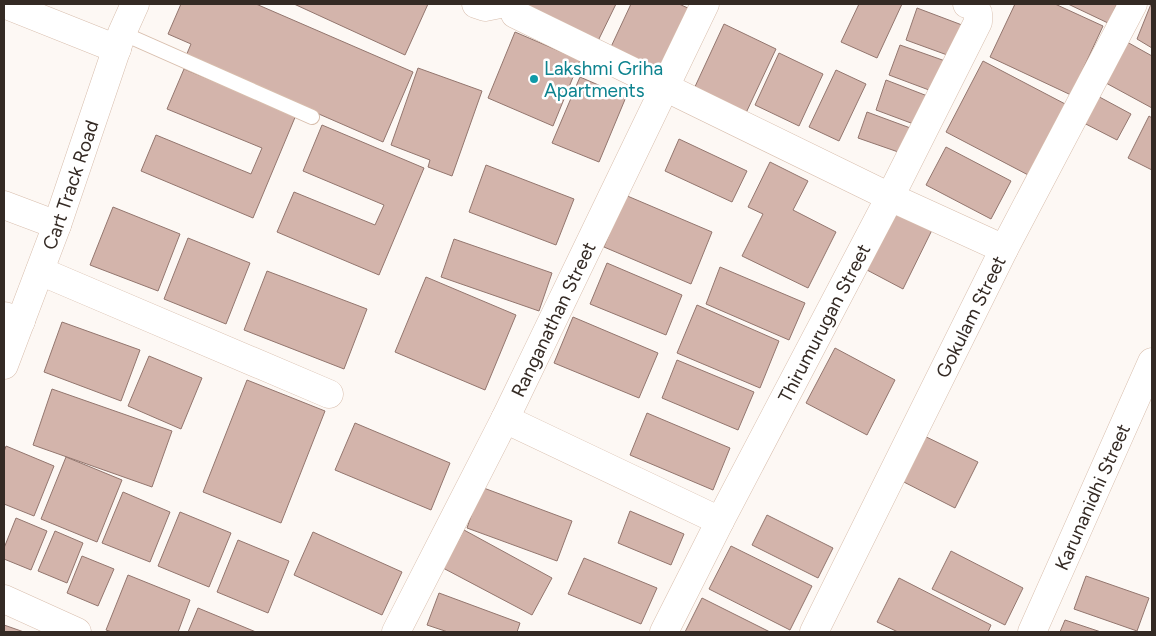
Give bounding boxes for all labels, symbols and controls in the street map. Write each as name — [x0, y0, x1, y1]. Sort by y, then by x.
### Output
place label: Lakshmi Griha Apartments — [544, 57, 663, 102]
marker: Lakshmi Griha Apartments — [528, 73, 540, 85]
street label: Cart Track Road — [38, 117, 104, 253]
street label: Ranganathan Street — [506, 238, 601, 401]
street label: Thirumurugan Street — [773, 240, 875, 406]
street label: Gokulam Street — [931, 252, 1011, 382]
street label: Karunanidhi Street — [1050, 420, 1135, 574]

